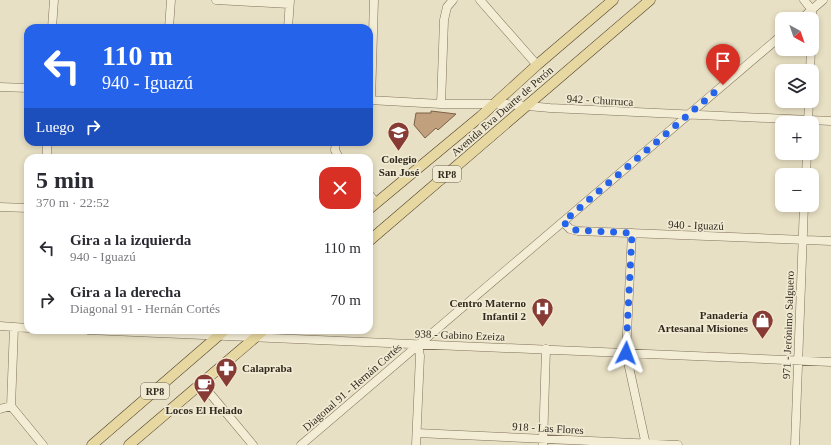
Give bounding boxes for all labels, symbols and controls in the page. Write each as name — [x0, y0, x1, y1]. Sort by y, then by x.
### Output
north arrow — [775, 12, 819, 56]
map controls — [775, 12, 819, 212]
icon: left — [36, 40, 88, 92]
text: 110 m — [102, 40, 173, 71]
pin — [706, 44, 740, 85]
icon: arrive — [712, 50, 734, 72]
street label: Avenida Eva Duarte de Perón — [449, 63, 556, 158]
button: layers — [775, 64, 819, 108]
text: 940 - Iguazú — [102, 73, 193, 93]
street label: 942 - Churruca — [566, 92, 634, 108]
icon: right — [82, 116, 104, 138]
button: + — [775, 116, 819, 160]
text: Luego — [36, 119, 74, 135]
school or university icon: Colegio San José — [386, 120, 412, 153]
place label: Colegio San José — [379, 153, 419, 178]
road number: RP8 — [433, 166, 461, 182]
text: 5 min — [36, 167, 94, 193]
button: close — [319, 167, 361, 209]
button: − — [775, 168, 819, 212]
text: 370 m · 22:52 — [36, 195, 109, 210]
street label: 940 - Iguazú — [668, 218, 724, 232]
text: Gira a la izquierda — [70, 232, 191, 248]
icon: left — [36, 237, 58, 259]
text: 110 m — [324, 240, 361, 256]
text: 940 - Iguazú — [70, 249, 136, 264]
street label: 971 - Jerónimo Salguero — [780, 270, 796, 379]
text: Gira a la derecha — [70, 284, 181, 300]
icon: right — [36, 289, 58, 311]
text: 70 m — [331, 292, 361, 308]
hospital icon: Centro Materno Infantil 2 — [529, 296, 555, 329]
place label: Centro Materno Infantil 2 — [450, 297, 526, 322]
text: Diagonal 91 - Hernán Cortés — [70, 301, 220, 316]
shop icon: Panadería Artesanal Misiones — [750, 308, 776, 341]
place label: Panadería Artesanal Misiones — [658, 309, 749, 334]
street label: 938 - Gabino Ezeiza — [415, 327, 505, 343]
position arrow — [605, 332, 647, 374]
street label: Diagonal 91 - Hernán Cortés — [300, 341, 404, 433]
pharmacy icon: Calapraba — [214, 355, 240, 388]
place label: Calapraba — [242, 362, 293, 374]
cafe icon: Locos El Helado — [191, 371, 217, 404]
road number: RP8 — [141, 383, 169, 399]
place label: Locos El Helado — [165, 404, 243, 416]
street label: 918 - Las Flores — [512, 420, 584, 436]

